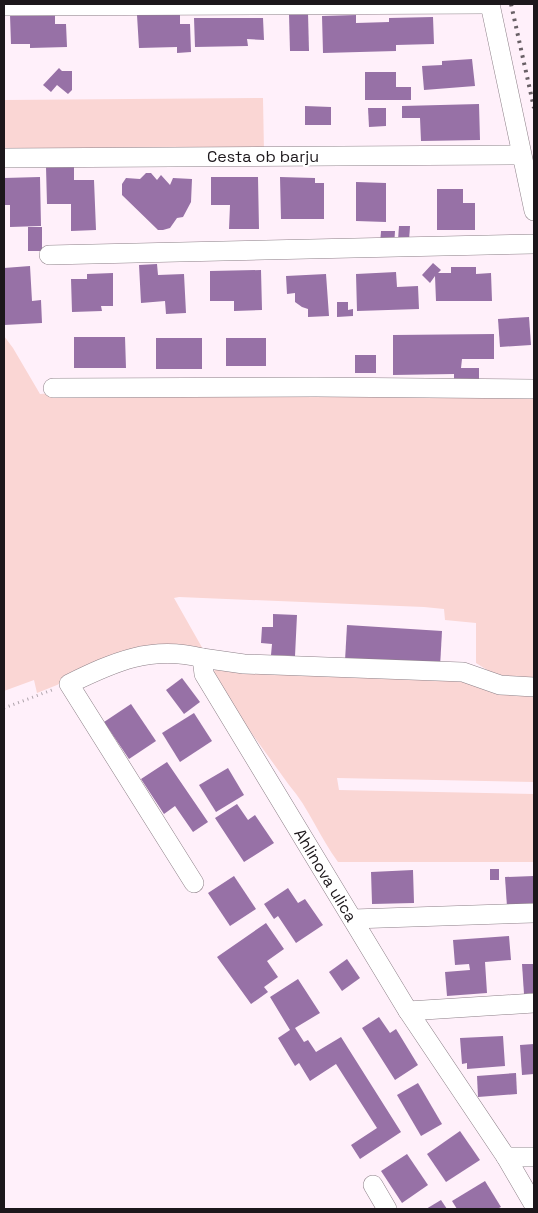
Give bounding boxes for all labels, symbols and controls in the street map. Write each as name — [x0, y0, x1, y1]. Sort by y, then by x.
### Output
street label: Cesta ob barju — [207, 146, 319, 167]
street label: Ahlinova ulica — [289, 825, 362, 926]

